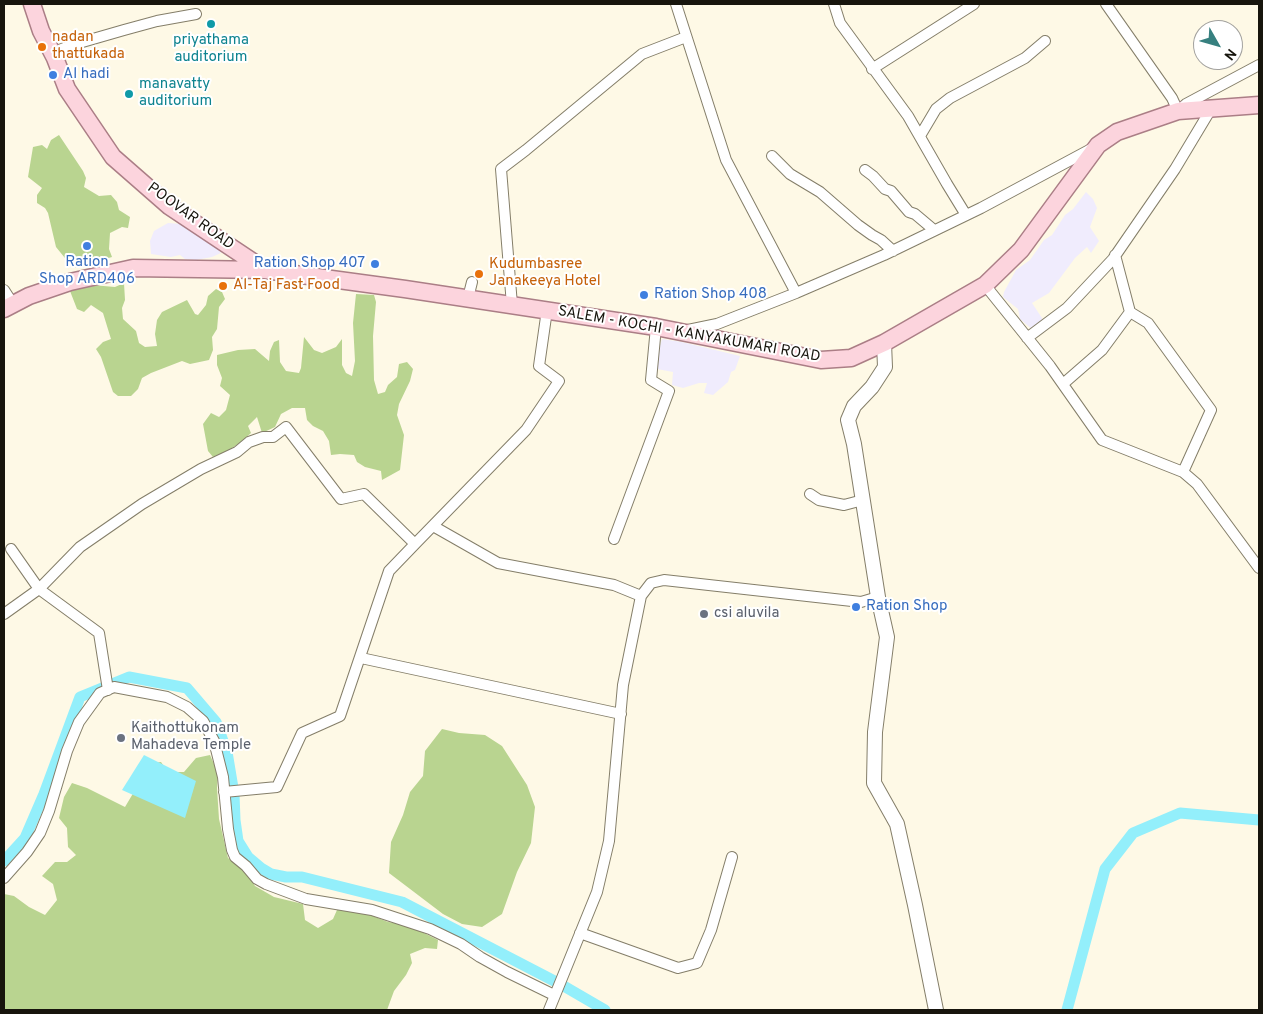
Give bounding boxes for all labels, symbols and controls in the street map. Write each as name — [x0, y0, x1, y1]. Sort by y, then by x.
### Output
marker: priyathama auditorium — [205, 18, 217, 30]
north arrow — [1193, 20, 1243, 70]
place label: nadan thattukada — [52, 29, 125, 64]
place label: priyathama auditorium — [173, 32, 249, 67]
marker: nadan thattukada — [36, 41, 48, 53]
text: N — [1220, 45, 1239, 63]
place label: Al hadi — [63, 66, 110, 84]
marker: Al hadi — [47, 69, 59, 81]
place label: manavatty auditorium — [139, 76, 212, 111]
marker: manavatty auditorium — [123, 88, 135, 100]
street label: POOVAR ROAD — [143, 180, 237, 254]
marker: Ration Shop ARD406 — [81, 240, 93, 252]
place label: Ration Shop ARD406 — [39, 254, 135, 289]
place label: Ration Shop 407 — [254, 255, 365, 273]
place label: Kudumbasree Janakeeya Hotel — [489, 256, 601, 291]
marker: Ration Shop 407 — [369, 258, 381, 270]
marker: Kudumbasree Janakeeya Hotel — [473, 268, 485, 280]
place label: Al-Taj Fast Food — [233, 277, 340, 295]
marker: Al-Taj Fast Food — [217, 280, 229, 292]
place label: Ration Shop 408 — [654, 286, 767, 304]
marker: Ration Shop 408 — [638, 289, 650, 301]
street label: SALEM - KOCHI - KANYAKUMARI ROAD — [556, 303, 822, 367]
place label: Ration Shop — [866, 598, 947, 616]
marker: Ration Shop — [850, 601, 862, 613]
place label: csi aluvila — [714, 605, 779, 623]
marker: csi aluvila — [698, 608, 710, 620]
place label: Kaithottukonam Mahadeva Temple — [131, 720, 251, 755]
marker: Kaithottukonam Mahadeva Temple — [115, 732, 127, 744]

